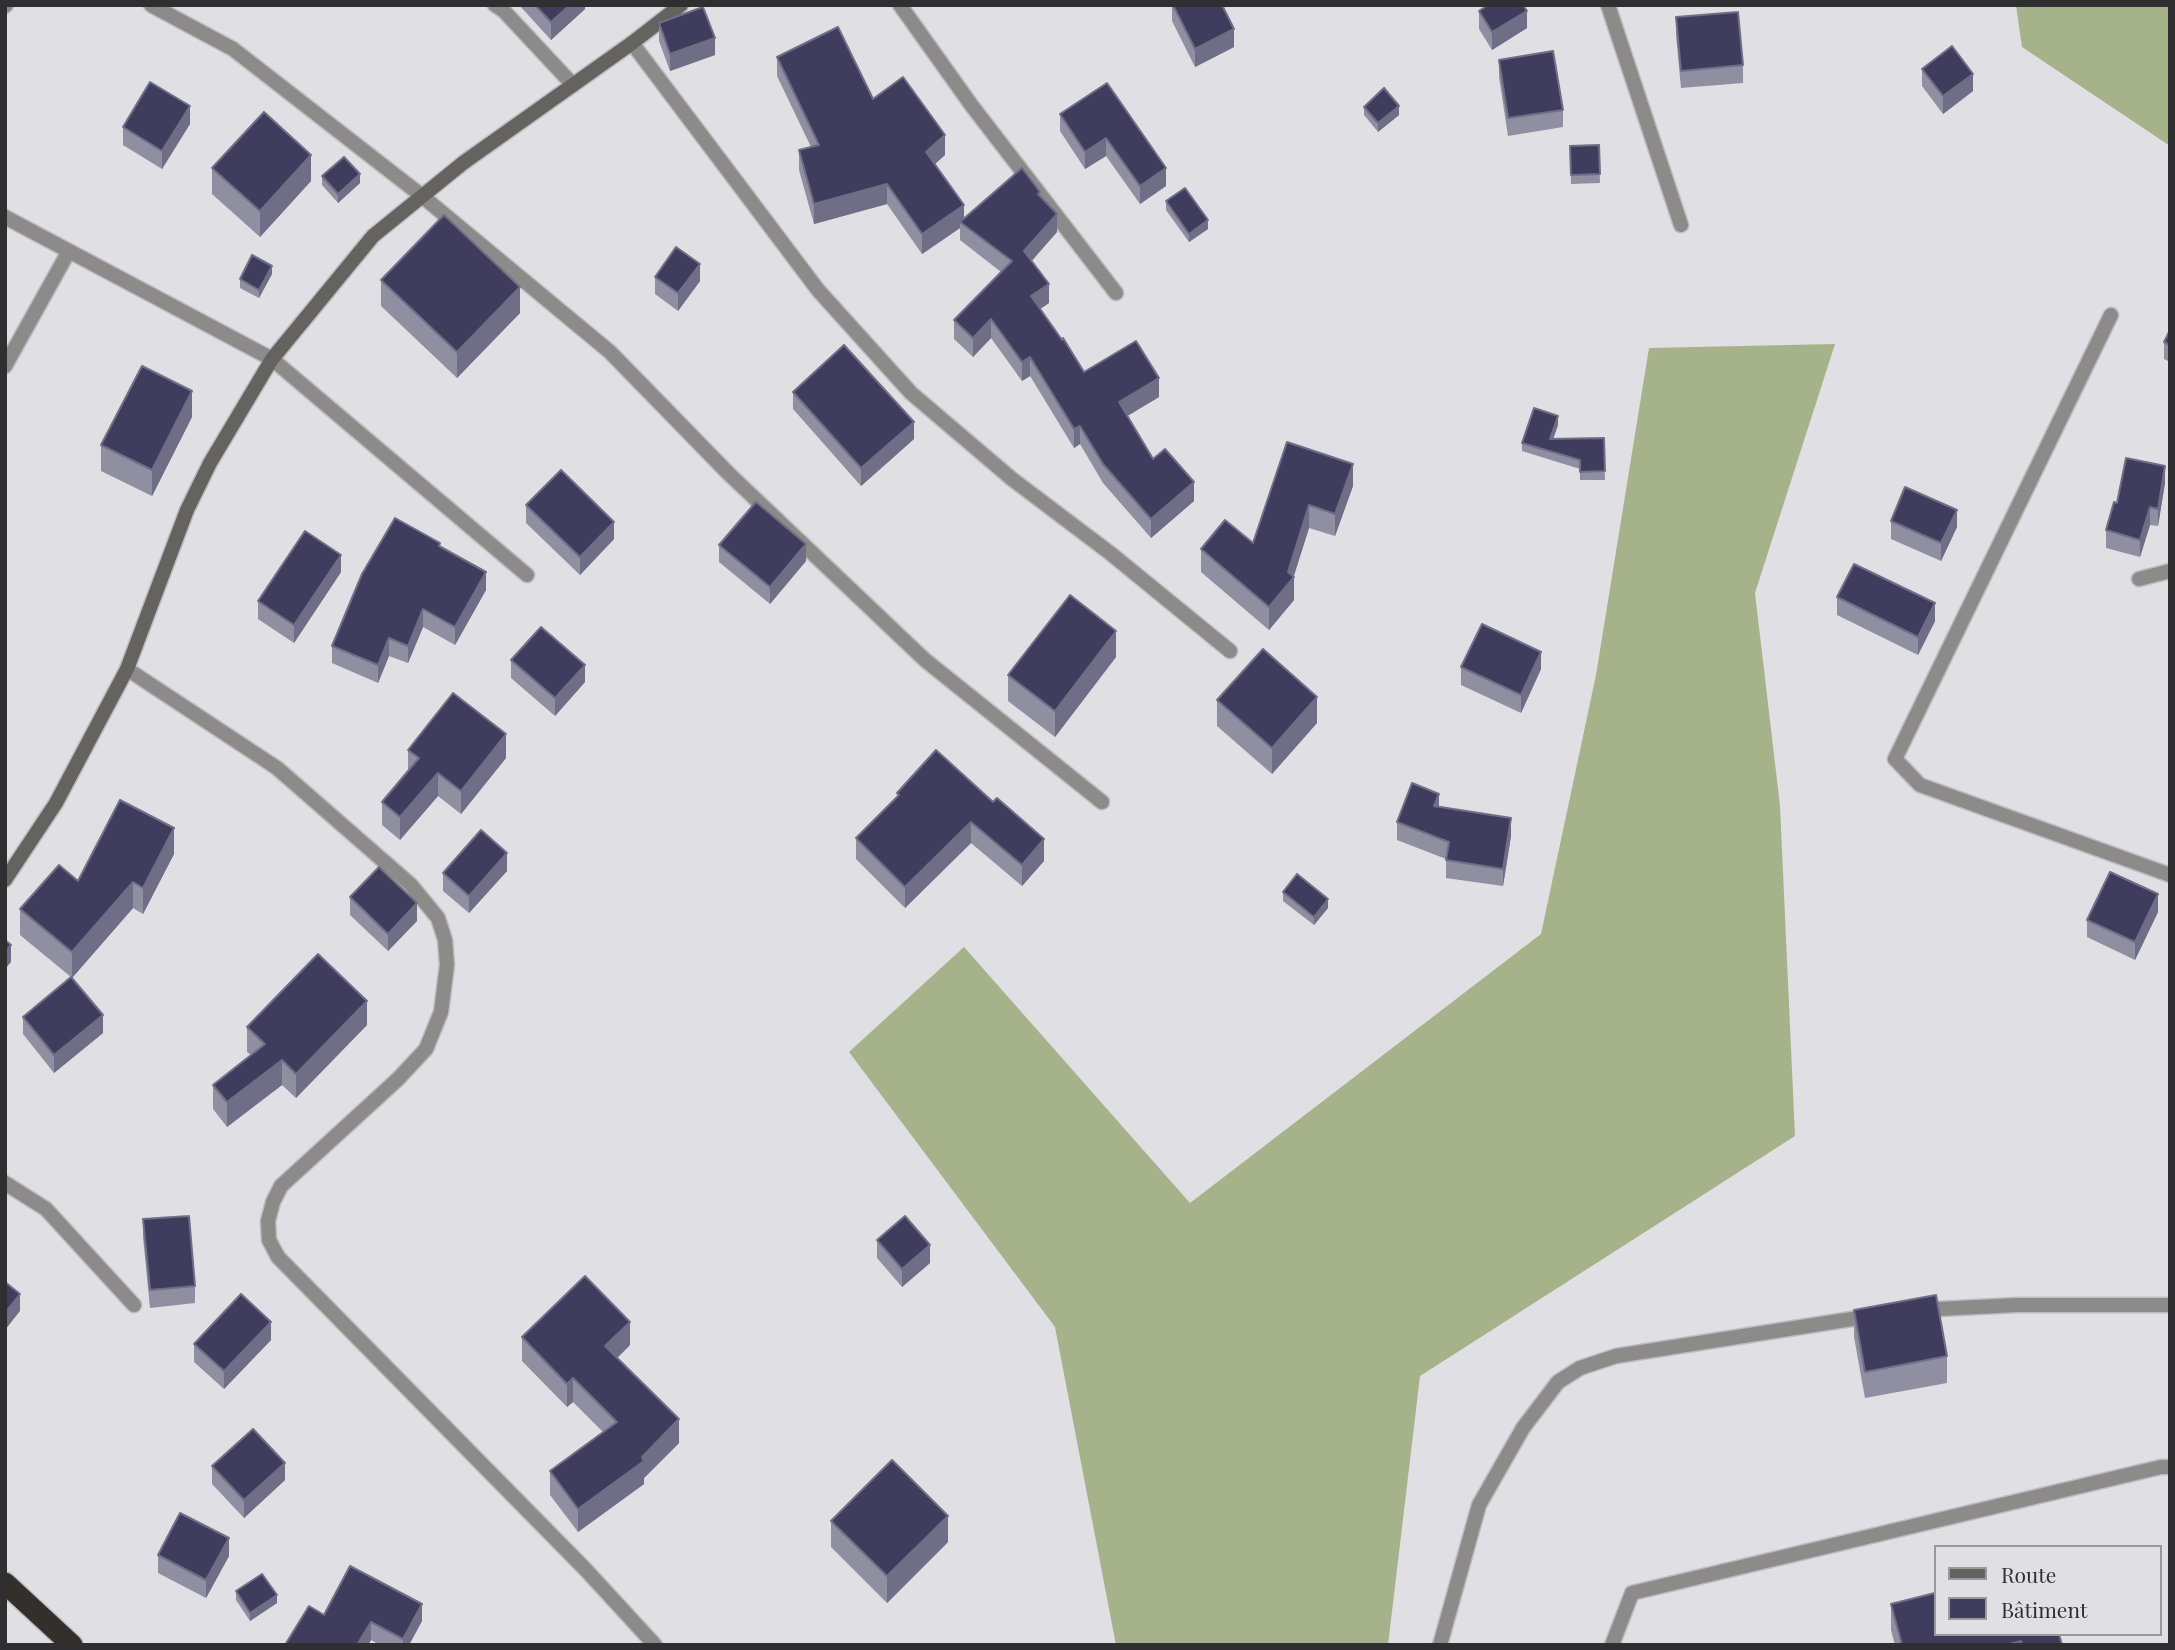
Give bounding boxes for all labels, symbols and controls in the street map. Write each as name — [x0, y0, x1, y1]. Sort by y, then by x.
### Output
legend — [1934, 1545, 2161, 1636]
text: Route — [2001, 1560, 2056, 1588]
text: Bâtiment — [2001, 1595, 2087, 1623]

